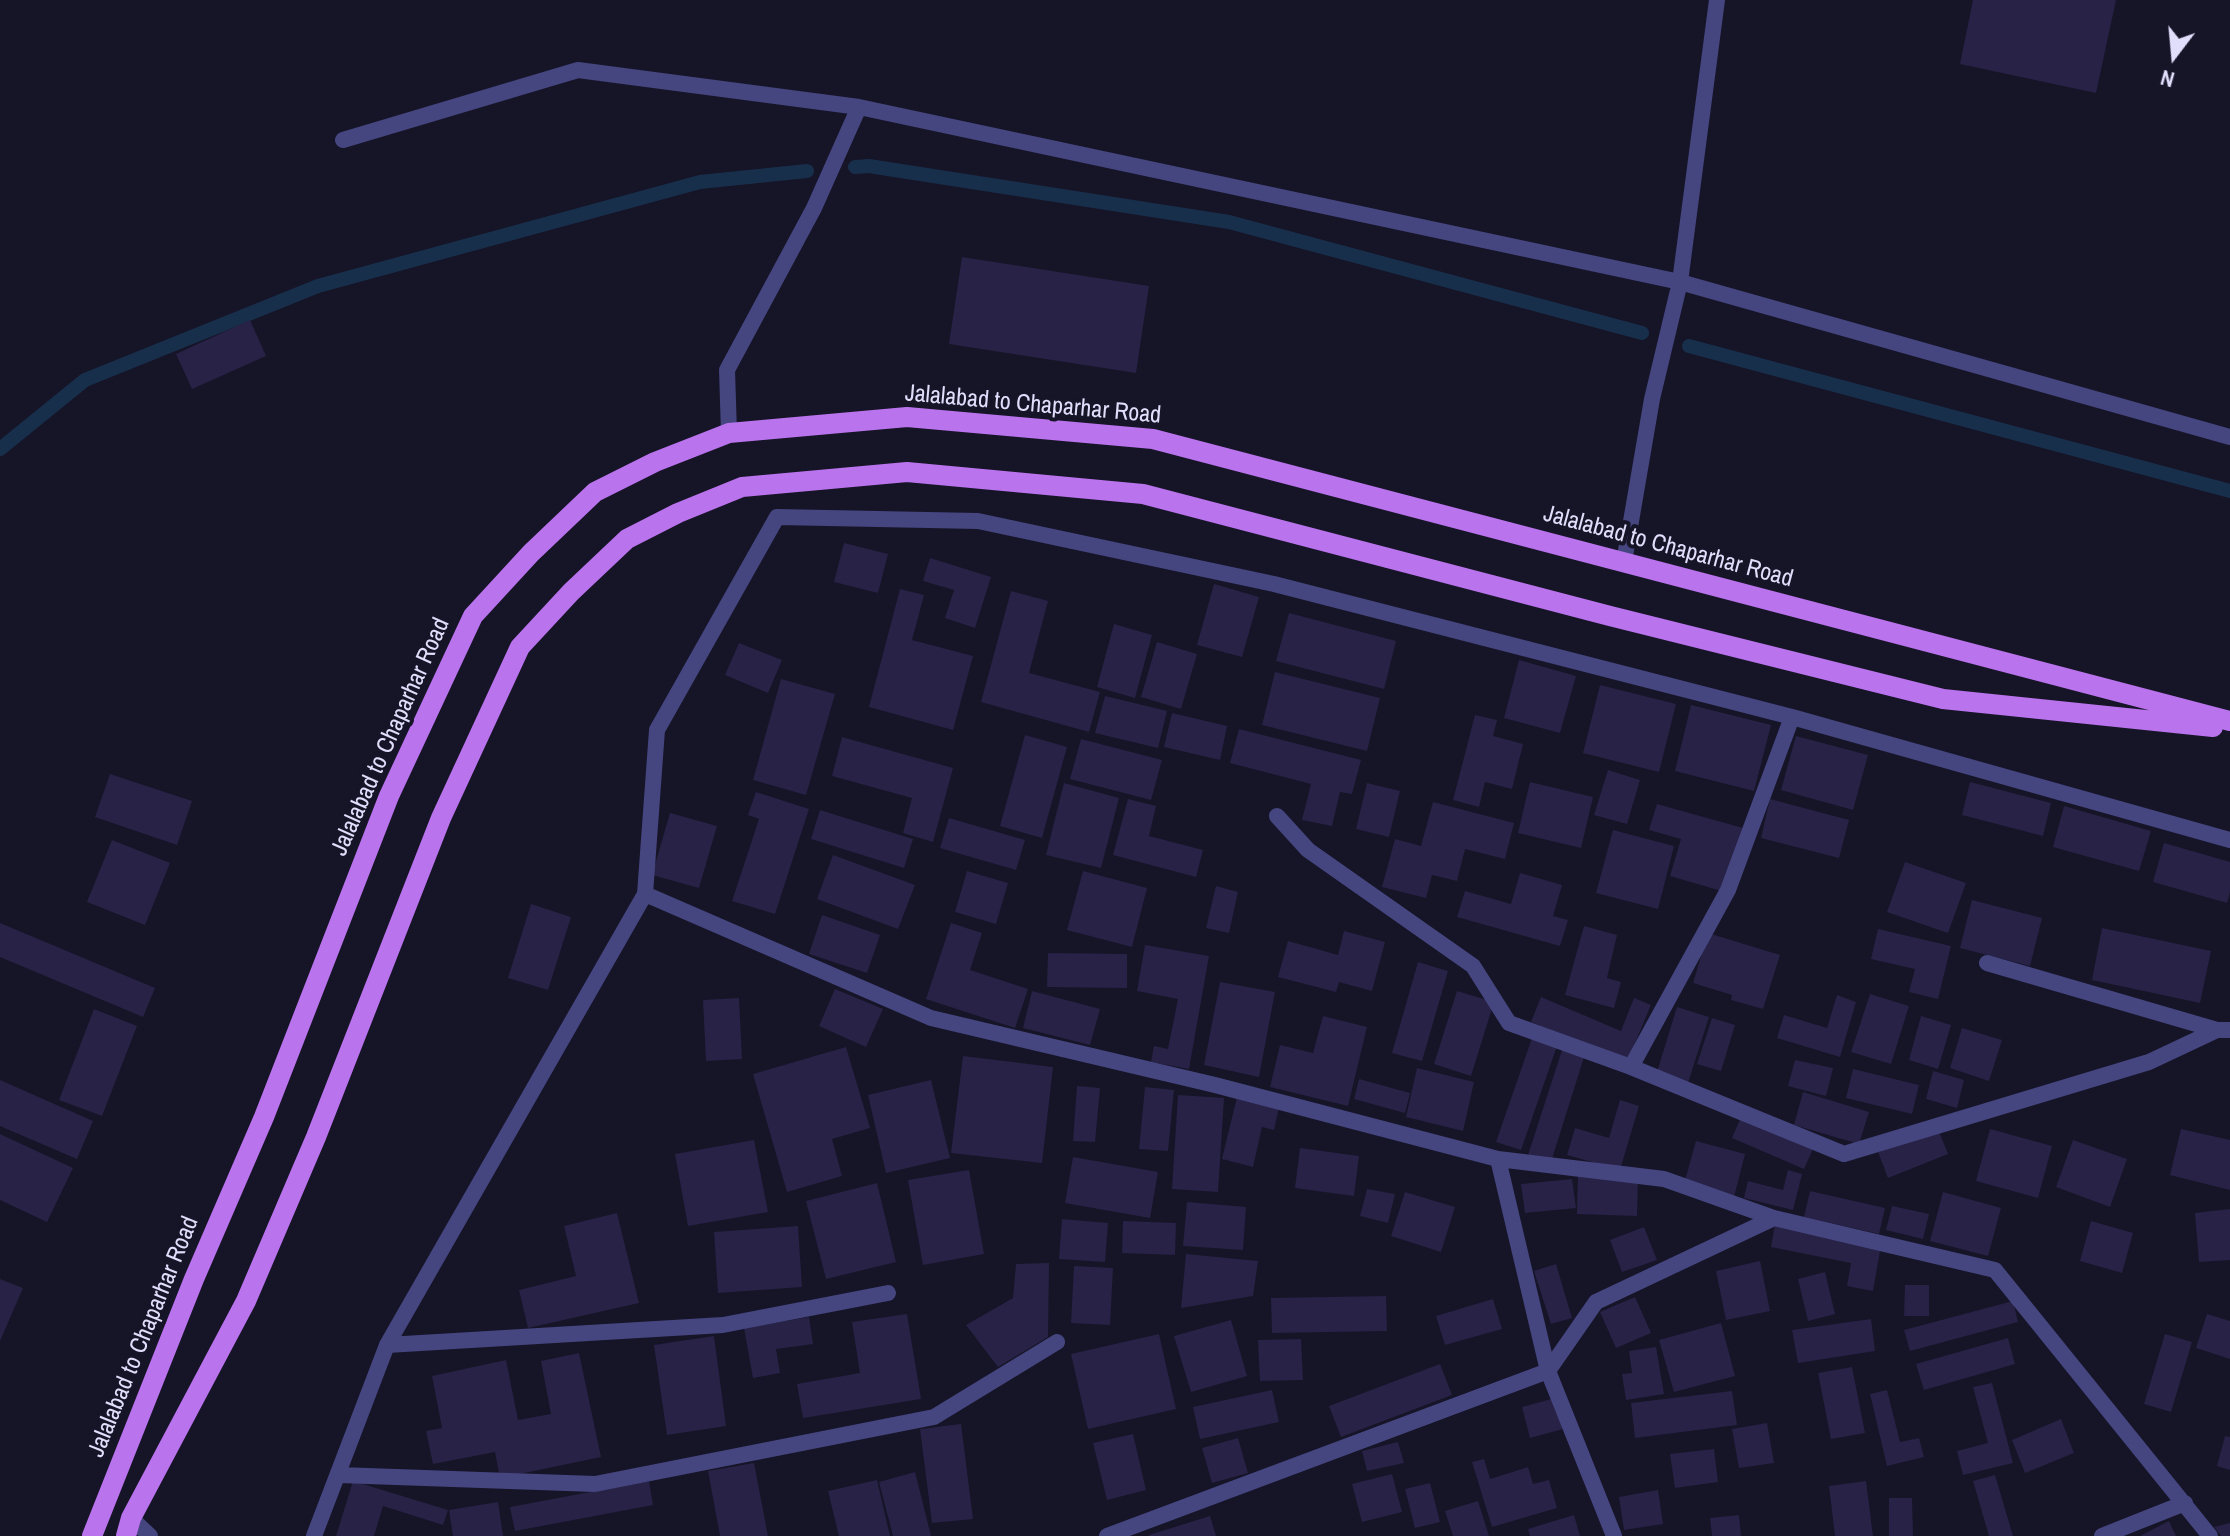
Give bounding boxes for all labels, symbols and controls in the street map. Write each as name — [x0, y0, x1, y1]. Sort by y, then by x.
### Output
north arrow — [2134, 16, 2214, 96]
text: N — [2157, 63, 2178, 95]
street label: Jalalabad to Chaparhar Road — [904, 379, 1162, 431]
street label: Jalalabad to Chaparhar Road — [1540, 500, 1796, 594]
street label: Jalalabad to Chaparhar Road — [326, 614, 456, 860]
street label: Jalalabad to Chaparhar Road — [82, 1212, 206, 1462]

